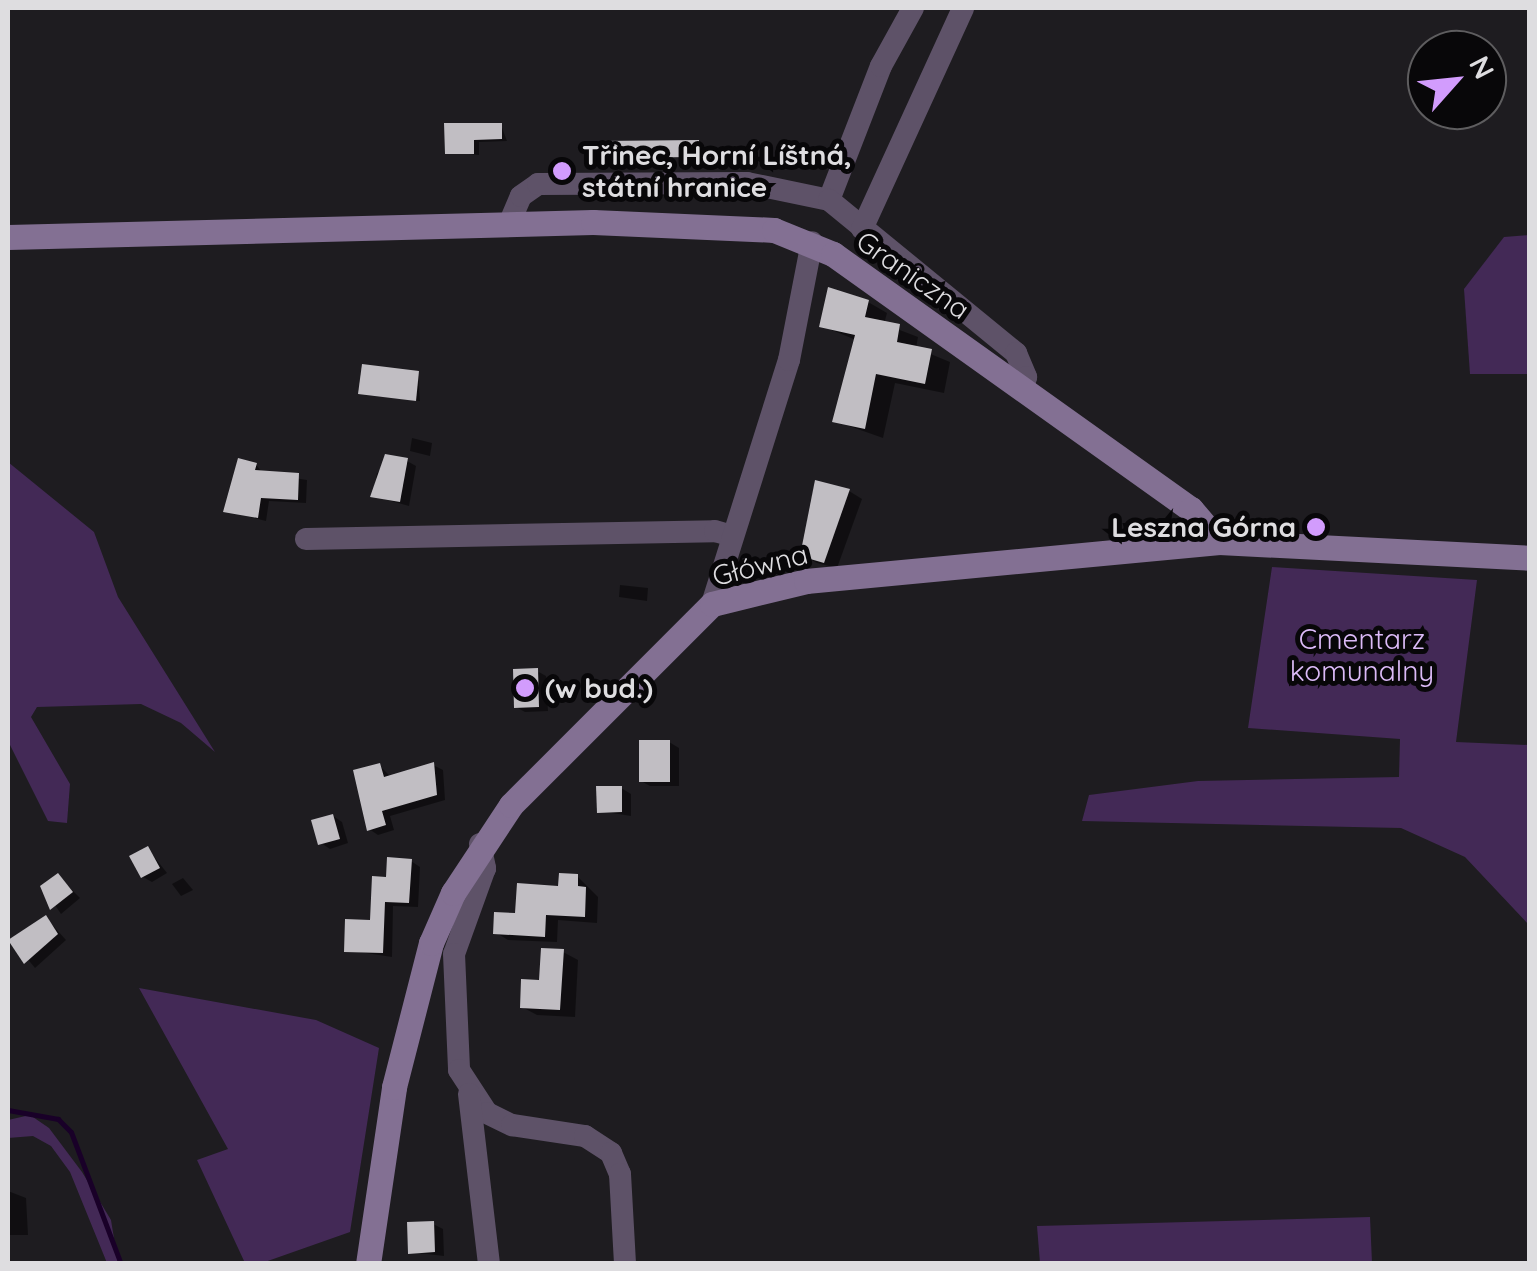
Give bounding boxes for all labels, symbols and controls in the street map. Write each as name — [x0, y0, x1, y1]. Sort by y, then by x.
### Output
north arrow — [1407, 30, 1507, 130]
text: N — [1462, 50, 1503, 84]
place label: Třinec, Horní Líštná, státní hranice — [582, 138, 852, 204]
marker: Třinec, Horní Líštná, státní hranice — [551, 160, 573, 182]
street label: Graniczna — [850, 224, 976, 326]
place label: Leszna Górna — [1111, 510, 1296, 544]
marker: Leszna Górna — [1305, 516, 1327, 538]
street label: Główna — [709, 537, 811, 593]
park label: Cmentarz komunalny — [1290, 622, 1434, 688]
place label: (w bud.) — [545, 671, 653, 705]
marker: (w bud.) — [514, 677, 536, 699]

